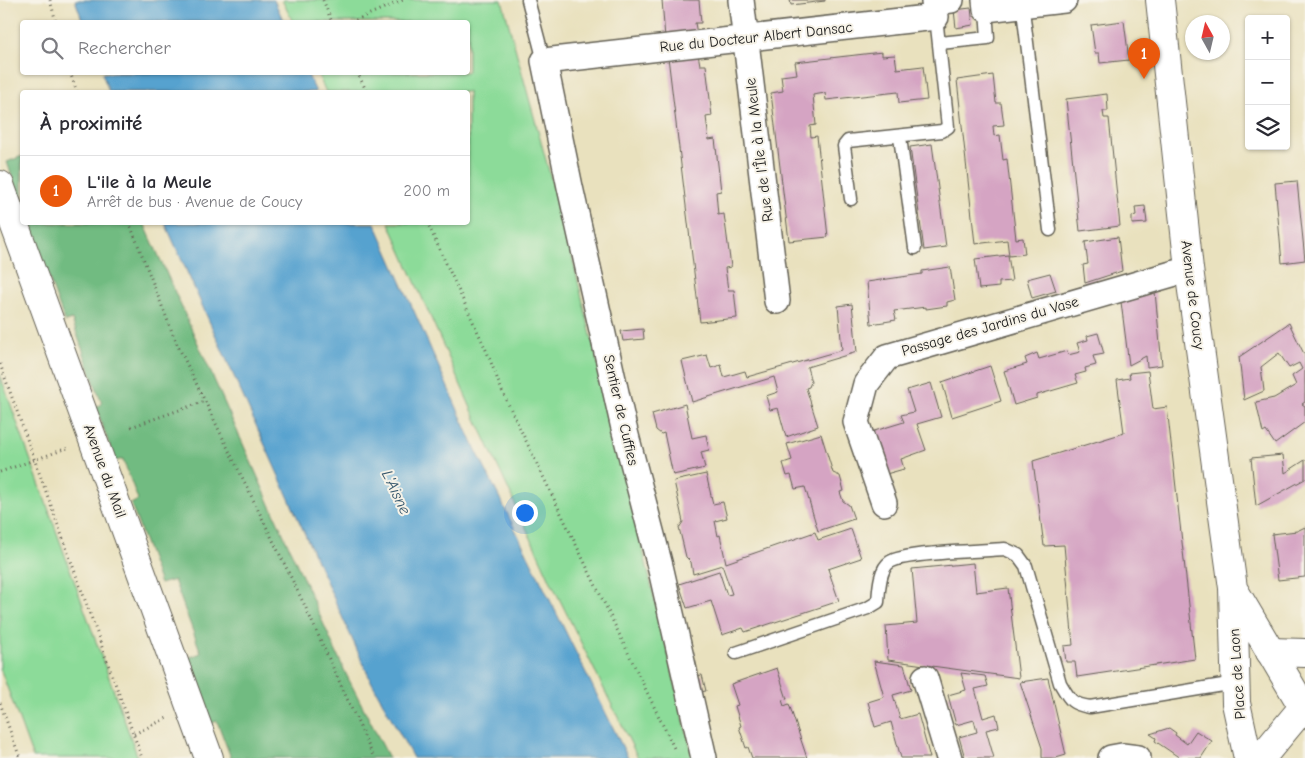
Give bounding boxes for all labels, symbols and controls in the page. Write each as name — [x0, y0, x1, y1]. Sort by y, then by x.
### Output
north arrow — [1185, 15, 1230, 60]
map controls — [1245, 15, 1290, 150]
button: + — [1245, 15, 1290, 60]
street label: Rue du Docteur Albert Dansac — [659, 18, 853, 56]
search box — [20, 20, 470, 75]
icon: search — [38, 34, 66, 62]
text: Rechercher — [78, 37, 171, 59]
pin: 1 — [1128, 38, 1160, 79]
button: − — [1245, 60, 1290, 105]
street label: Rue de l'Île à la Meule — [740, 77, 777, 223]
button: layers — [1245, 105, 1290, 150]
text: À proximité — [40, 111, 142, 135]
text: L'ile à la Meule — [87, 171, 211, 193]
text: 1 — [53, 182, 59, 200]
text: 200 m — [404, 182, 450, 200]
text: Arrêt de bus · Avenue de Coucy — [87, 193, 302, 211]
street label: Avenue de Coucy — [1177, 239, 1209, 351]
street label: Passage des Jardins du Vase — [899, 292, 1081, 360]
street label: Sentier de Cuffies — [600, 353, 642, 467]
street label: Avenue du Mail — [80, 422, 130, 520]
water label: L'Aisne — [378, 467, 414, 518]
your location — [512, 500, 538, 526]
street label: Place de Laon — [1225, 628, 1249, 720]

